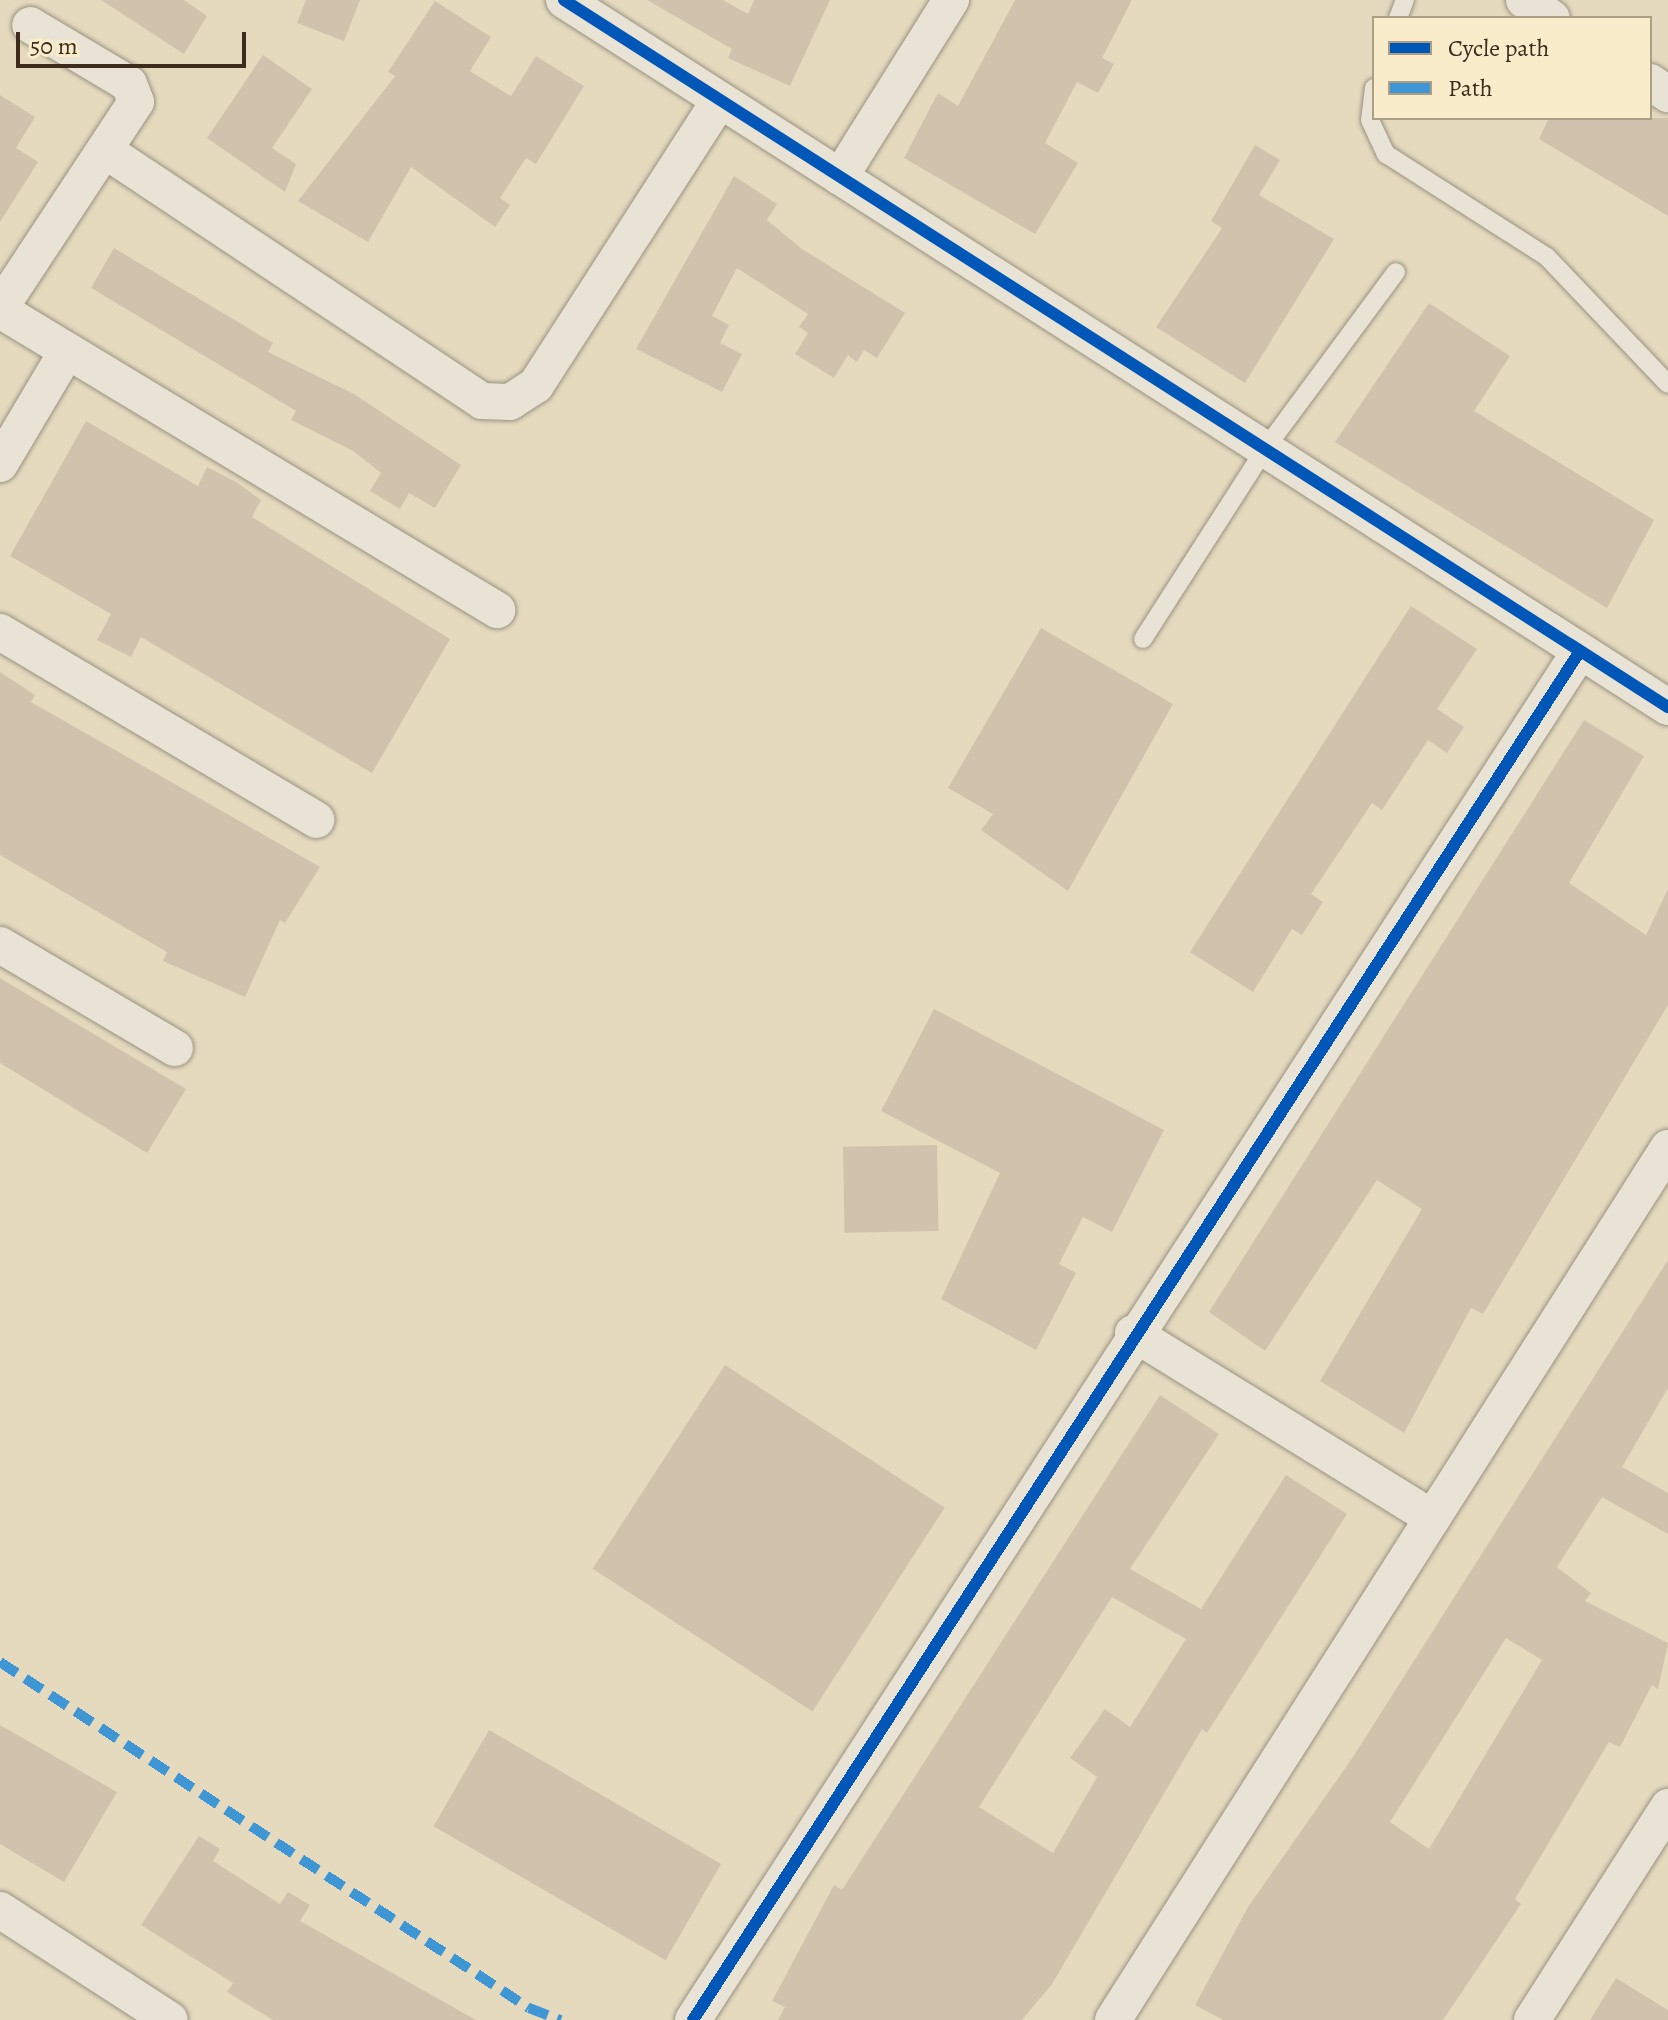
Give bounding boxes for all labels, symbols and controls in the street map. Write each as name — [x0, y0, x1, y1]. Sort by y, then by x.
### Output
scale bar — [20, 16, 250, 66]
legend — [1372, 16, 1652, 120]
text: 50 m — [30, 30, 78, 62]
text: Cycle path — [1448, 32, 1549, 64]
text: Path — [1448, 72, 1493, 104]

